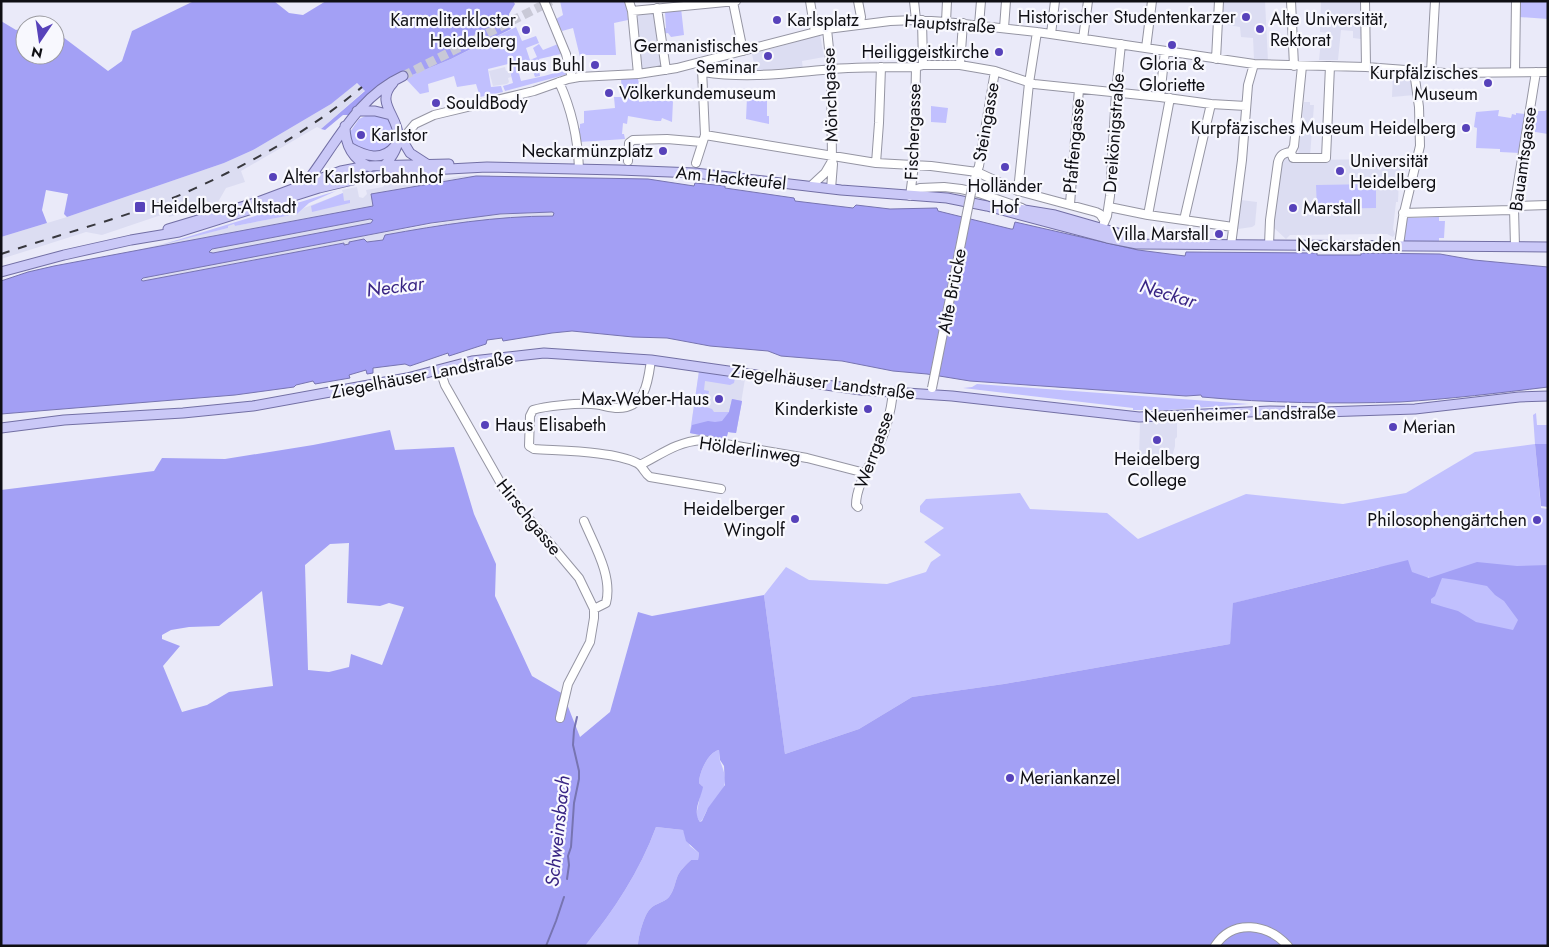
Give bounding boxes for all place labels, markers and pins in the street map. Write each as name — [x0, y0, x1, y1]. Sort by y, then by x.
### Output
place label: Historischer Studentenkarzer — [1018, 4, 1237, 30]
place label: Alte Universität, Rektorat — [1270, 6, 1388, 53]
place label: Karmeliterkloster Heidelberg — [390, 7, 517, 54]
place label: Karlsplatz — [787, 7, 860, 33]
marker: Historischer Studentenkarzer — [1240, 11, 1252, 23]
marker: Karlsplatz — [771, 14, 783, 26]
marker: Alte Universität, Rektorat — [1254, 23, 1266, 35]
marker: Karmeliterkloster Heidelberg — [520, 24, 532, 36]
place label: Germanistisches Seminar — [634, 33, 759, 80]
place label: Heiliggeistkirche — [861, 39, 989, 65]
marker: Gloria & Gloriette — [1166, 39, 1178, 51]
marker: Heiliggeistkirche — [993, 46, 1005, 58]
marker: Germanistisches Seminar — [762, 50, 774, 62]
place label: Gloria & Gloriette — [1139, 51, 1205, 98]
place label: Haus Buhl — [508, 52, 585, 78]
marker: Haus Buhl — [589, 59, 601, 71]
place label: Kurpfälzisches Museum — [1370, 60, 1478, 107]
marker: Kurpfälzisches Museum — [1482, 77, 1494, 89]
place label: Völkerkundemuseum — [619, 80, 776, 106]
marker: Völkerkundemuseum — [603, 87, 615, 99]
place label: SouldBody — [446, 90, 528, 116]
marker: SouldBody — [430, 97, 442, 109]
place label: Kurpfäzisches Museum Heidelberg — [1191, 115, 1456, 141]
place label: Karlstor — [371, 122, 429, 148]
marker: Kurpfäzisches Museum Heidelberg — [1460, 122, 1472, 134]
marker: Karlstor — [355, 129, 367, 141]
place label: Neckarmünzplatz — [522, 138, 654, 164]
marker: Neckarmünzplatz — [657, 145, 669, 157]
place label: Universität Heidelberg — [1350, 148, 1436, 195]
marker: Holländer Hof — [999, 161, 1011, 173]
place label: Alter Karlstorbahnhof — [283, 164, 444, 190]
marker: Universität Heidelberg — [1334, 165, 1346, 177]
marker: Alter Karlstorbahnhof — [267, 171, 279, 183]
place label: Holländer Hof — [968, 173, 1043, 220]
place label: Heidelberg-Altstadt — [151, 194, 297, 220]
place label: Marstall — [1303, 195, 1361, 221]
marker: Heidelberg-Altstadt — [133, 200, 147, 214]
marker: Marstall — [1287, 202, 1299, 214]
place label: Villa Marstall — [1112, 221, 1209, 247]
marker: Villa Marstall — [1213, 228, 1225, 240]
place label: Max-Weber-Haus — [581, 386, 709, 412]
marker: Max-Weber-Haus — [713, 393, 725, 405]
place label: Kinderkiste — [775, 396, 858, 422]
marker: Kinderkiste — [862, 403, 874, 415]
place label: Haus Elisabeth — [495, 412, 607, 438]
place label: Merian — [1403, 414, 1456, 440]
marker: Haus Elisabeth — [479, 419, 491, 431]
marker: Merian — [1387, 421, 1399, 433]
marker: Heidelberg College — [1151, 434, 1163, 446]
place label: Heidelberg College — [1114, 446, 1200, 493]
place label: Heidelberger Wingolf — [683, 496, 786, 543]
place label: Philosophengärtchen — [1367, 507, 1527, 533]
marker: Heidelberger Wingolf — [789, 513, 801, 525]
marker: Philosophengärtchen — [1531, 514, 1543, 526]
place label: Meriankanzel — [1020, 765, 1120, 791]
marker: Meriankanzel — [1004, 772, 1016, 784]

